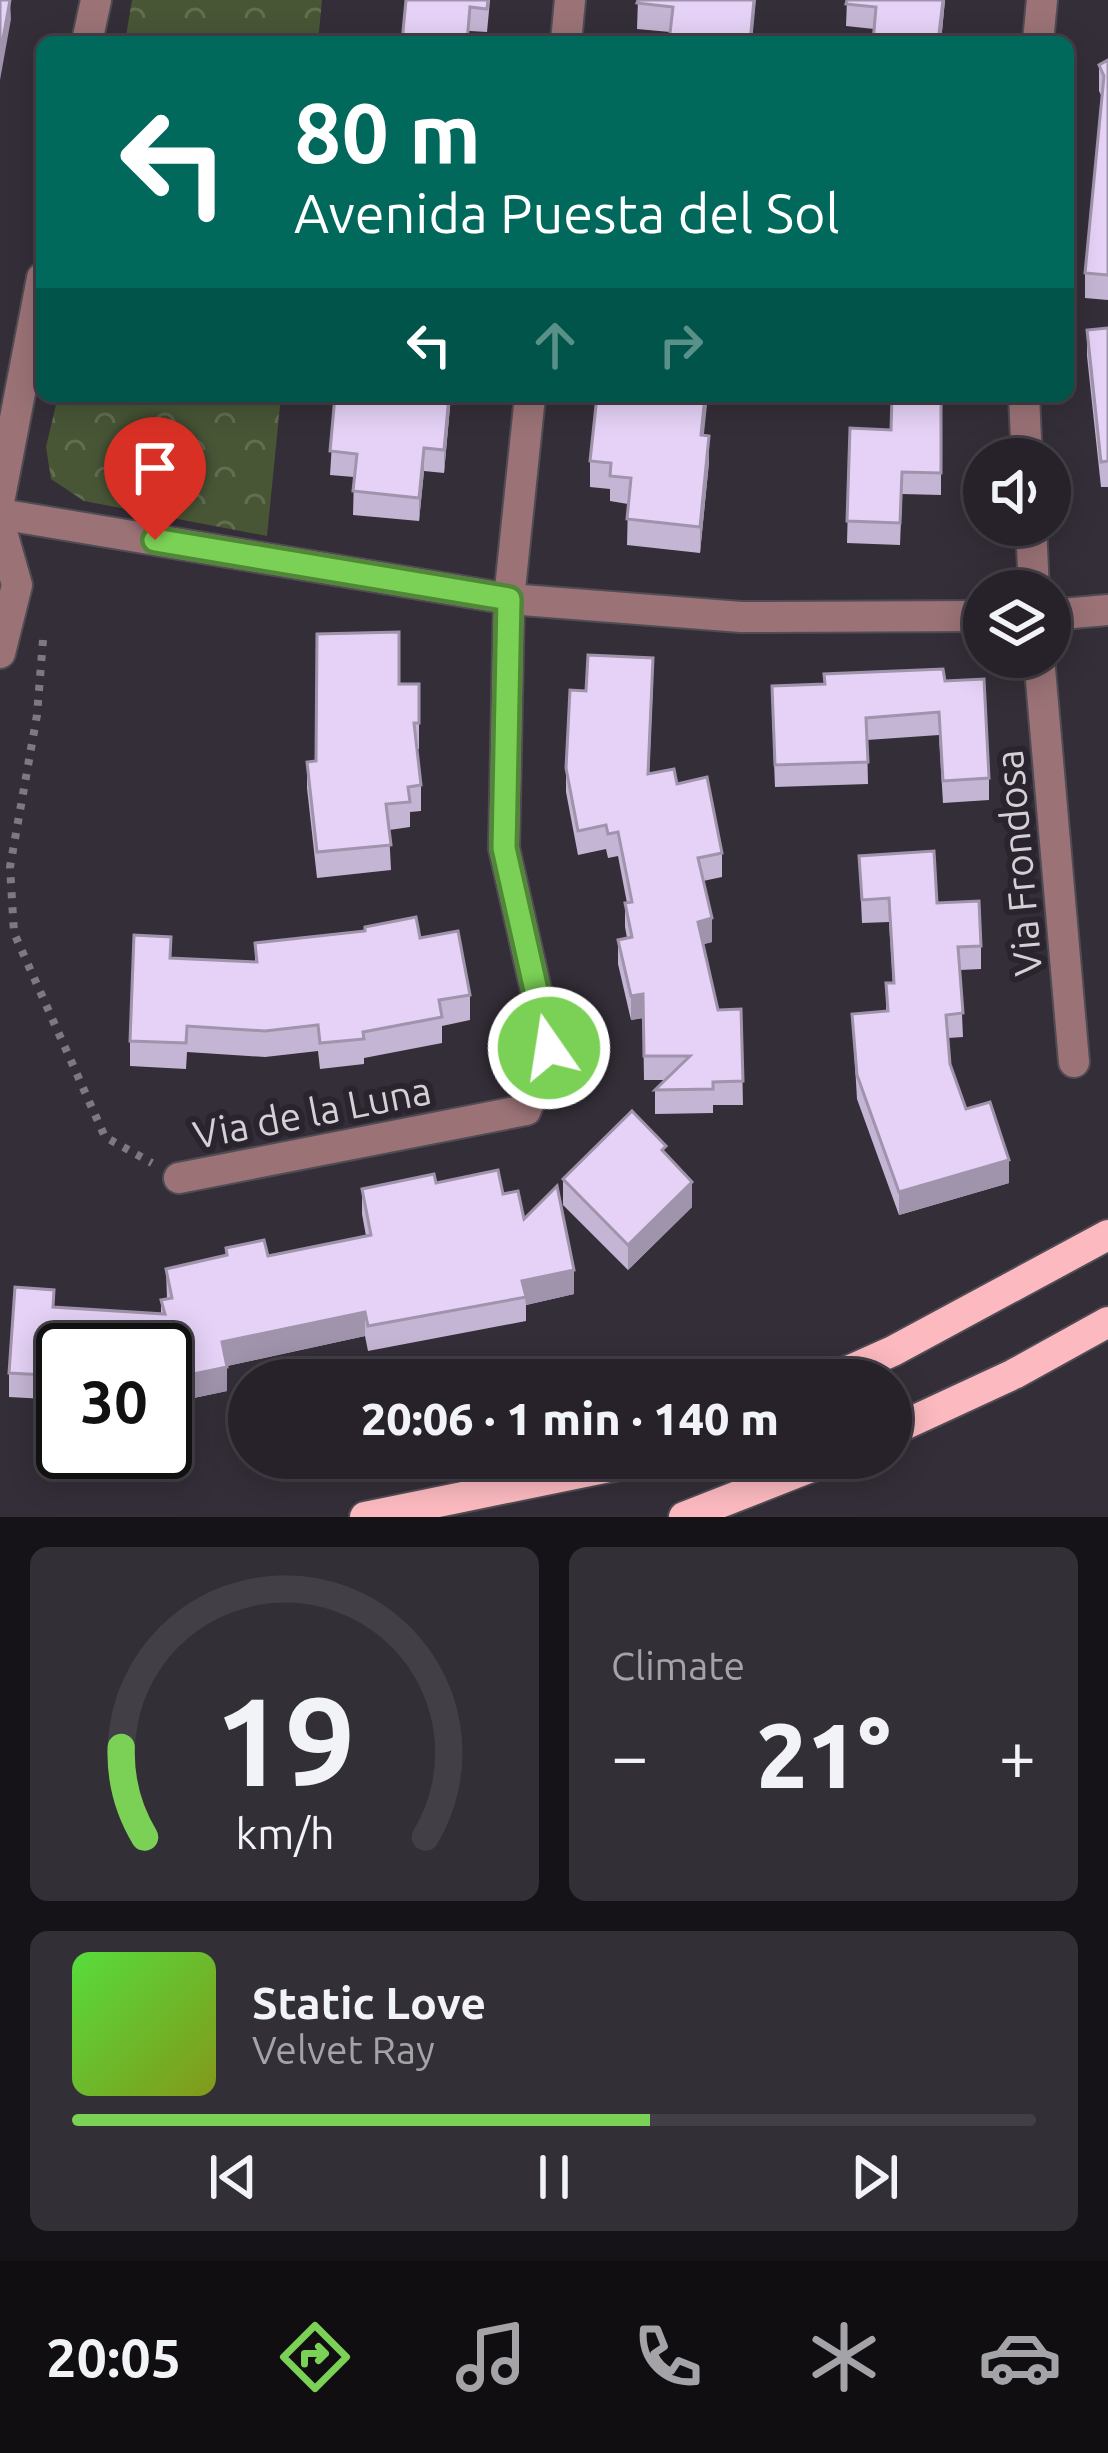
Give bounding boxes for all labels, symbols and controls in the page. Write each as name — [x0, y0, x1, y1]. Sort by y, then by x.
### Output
icon: left — [96, 84, 252, 240]
text: 80 m — [294, 85, 481, 179]
text: Avenida Puesta del Sol — [294, 183, 840, 243]
icon: left — [396, 312, 462, 378]
icon: ahead — [522, 312, 588, 378]
icon: right — [648, 312, 714, 378]
pin — [104, 417, 206, 540]
icon: arrive — [122, 435, 188, 501]
map controls — [963, 438, 1071, 678]
button: sound — [963, 438, 1071, 546]
button: layers — [963, 570, 1071, 678]
street label: Via Frondosa — [987, 748, 1049, 978]
position arrow — [486, 985, 612, 1111]
street label: Via de la Luna — [189, 1068, 435, 1156]
speed limit sign: 30 — [36, 1323, 192, 1479]
text: 20:06 · 1 min · 140 m — [361, 1393, 779, 1444]
text: Climate — [611, 1644, 745, 1687]
text: 19 — [214, 1670, 355, 1810]
text: 21° — [756, 1704, 891, 1805]
text: − — [611, 1718, 648, 1792]
text: + — [999, 1718, 1036, 1792]
text: km/h — [235, 1809, 334, 1857]
text: Static Love — [252, 1977, 486, 2028]
text: Velvet Ray — [252, 2028, 435, 2071]
icon: previous — [200, 2144, 266, 2210]
icon: pause — [521, 2144, 587, 2210]
icon: next — [842, 2144, 908, 2210]
icon: directions — [273, 2315, 357, 2399]
icon: music — [449, 2315, 533, 2399]
icon: phone — [626, 2315, 710, 2399]
icon: climate — [802, 2315, 886, 2399]
icon: car — [978, 2315, 1062, 2399]
text: 20:05 — [46, 2327, 181, 2387]

